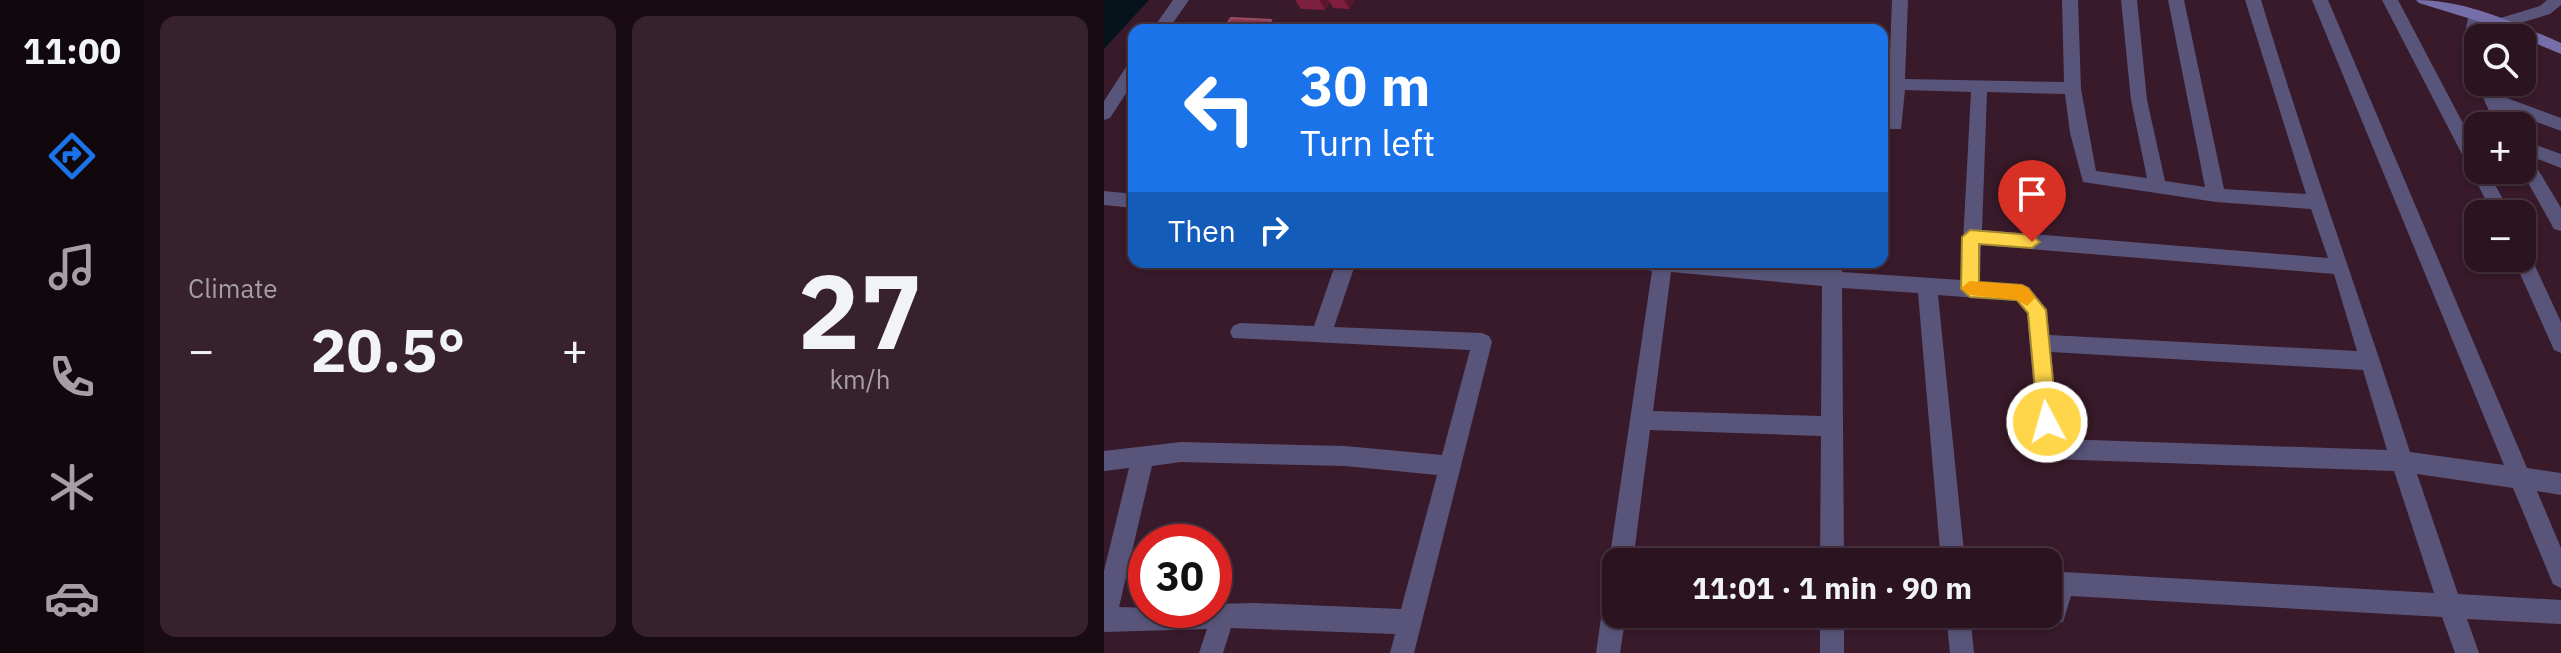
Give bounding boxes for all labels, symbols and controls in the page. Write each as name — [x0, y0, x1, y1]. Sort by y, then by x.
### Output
map controls — [2464, 24, 2536, 272]
button: search — [2464, 24, 2536, 96]
text: 11:00 — [23, 27, 121, 74]
text: 30 m — [1300, 49, 1430, 121]
icon: left — [1168, 56, 1272, 160]
button: + — [2464, 112, 2536, 184]
text: Turn left — [1300, 119, 1435, 166]
icon: directions — [44, 128, 100, 184]
pin — [1998, 160, 2066, 242]
icon: arrive — [2010, 172, 2054, 216]
button: − — [2464, 200, 2536, 272]
icon: right — [1252, 208, 1296, 252]
text: Then — [1168, 211, 1236, 250]
icon: music — [44, 239, 100, 295]
text: 27 — [798, 242, 922, 378]
text: Climate — [188, 271, 278, 305]
text: 20.5° — [311, 310, 465, 389]
text: − — [188, 321, 214, 378]
text: + — [562, 321, 588, 378]
icon: phone — [44, 349, 100, 405]
text: km/h — [829, 362, 891, 396]
position arrow — [2005, 380, 2089, 464]
icon: climate — [44, 459, 100, 515]
speed limit sign: 30 — [1128, 524, 1232, 628]
text: 11:01 · 1 min · 90 m — [1692, 568, 1972, 607]
icon: car — [44, 570, 100, 626]

